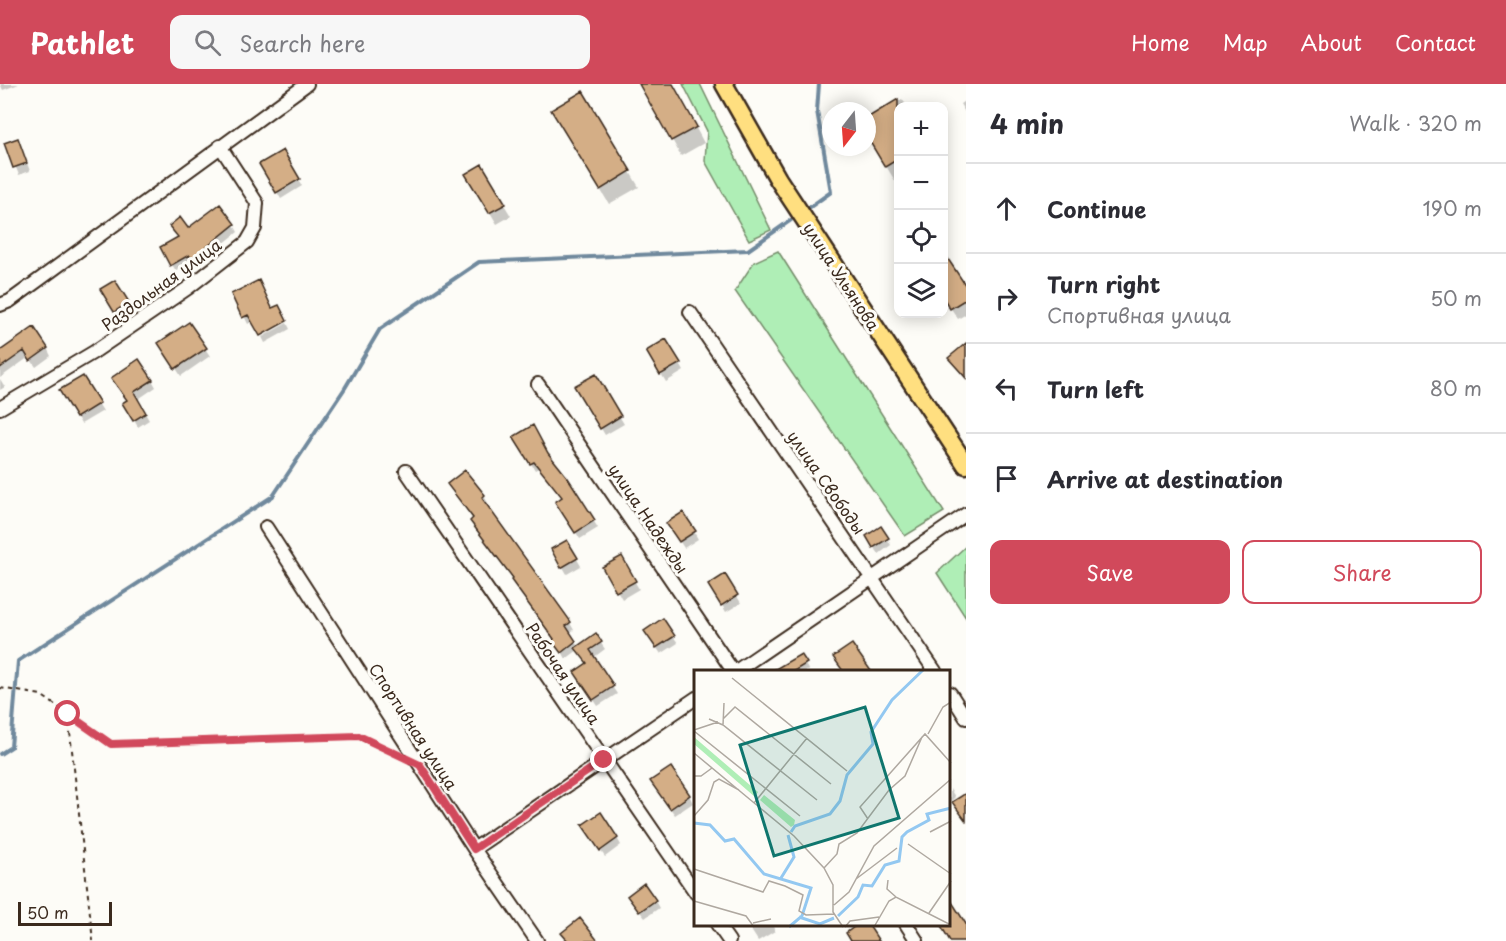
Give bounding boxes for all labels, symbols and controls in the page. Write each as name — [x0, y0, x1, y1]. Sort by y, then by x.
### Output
search box — [170, 15, 590, 69]
text: Pathlet — [30, 21, 134, 64]
icon: search — [191, 26, 224, 59]
text: Search here — [239, 26, 365, 59]
text: Home — [1131, 26, 1190, 58]
text: Map — [1223, 26, 1268, 58]
text: About — [1301, 26, 1362, 58]
text: Contact — [1395, 26, 1476, 58]
north arrow — [822, 102, 876, 156]
map controls — [894, 102, 948, 318]
button: + — [894, 102, 948, 156]
text: 4 min — [990, 104, 1064, 143]
text: Walk · 320 m — [1349, 108, 1482, 138]
button: − — [894, 156, 948, 210]
icon: ahead — [990, 192, 1023, 225]
text: Continue — [1047, 192, 1146, 225]
text: 190 m — [1423, 193, 1482, 223]
button: locate — [894, 210, 948, 264]
street label: улица Ульянова — [798, 217, 886, 335]
street label: Раздольная улица — [96, 232, 226, 336]
button: layers — [894, 264, 948, 318]
text: Turn right — [1047, 267, 1160, 300]
icon: right — [990, 282, 1023, 315]
text: 50 m — [1430, 283, 1482, 313]
text: Спортивная улица — [1047, 300, 1231, 330]
icon: left — [990, 372, 1023, 405]
text: Turn left — [1047, 372, 1144, 405]
text: 80 m — [1430, 373, 1482, 403]
street label: улица Свободы — [782, 425, 872, 539]
street label: улица Надежды — [603, 458, 695, 578]
icon: arrive — [990, 462, 1023, 495]
text: Arrive at destination — [1047, 462, 1283, 495]
button: Save — [990, 540, 1230, 604]
button: Share — [1242, 540, 1482, 604]
street label: Рабочая улица — [521, 617, 607, 729]
street label: Спортивная улица — [364, 658, 464, 794]
inset map — [694, 670, 951, 926]
route start — [54, 700, 80, 726]
route end — [590, 746, 616, 772]
scale bar — [18, 899, 112, 926]
text: 50 m — [27, 900, 68, 924]

